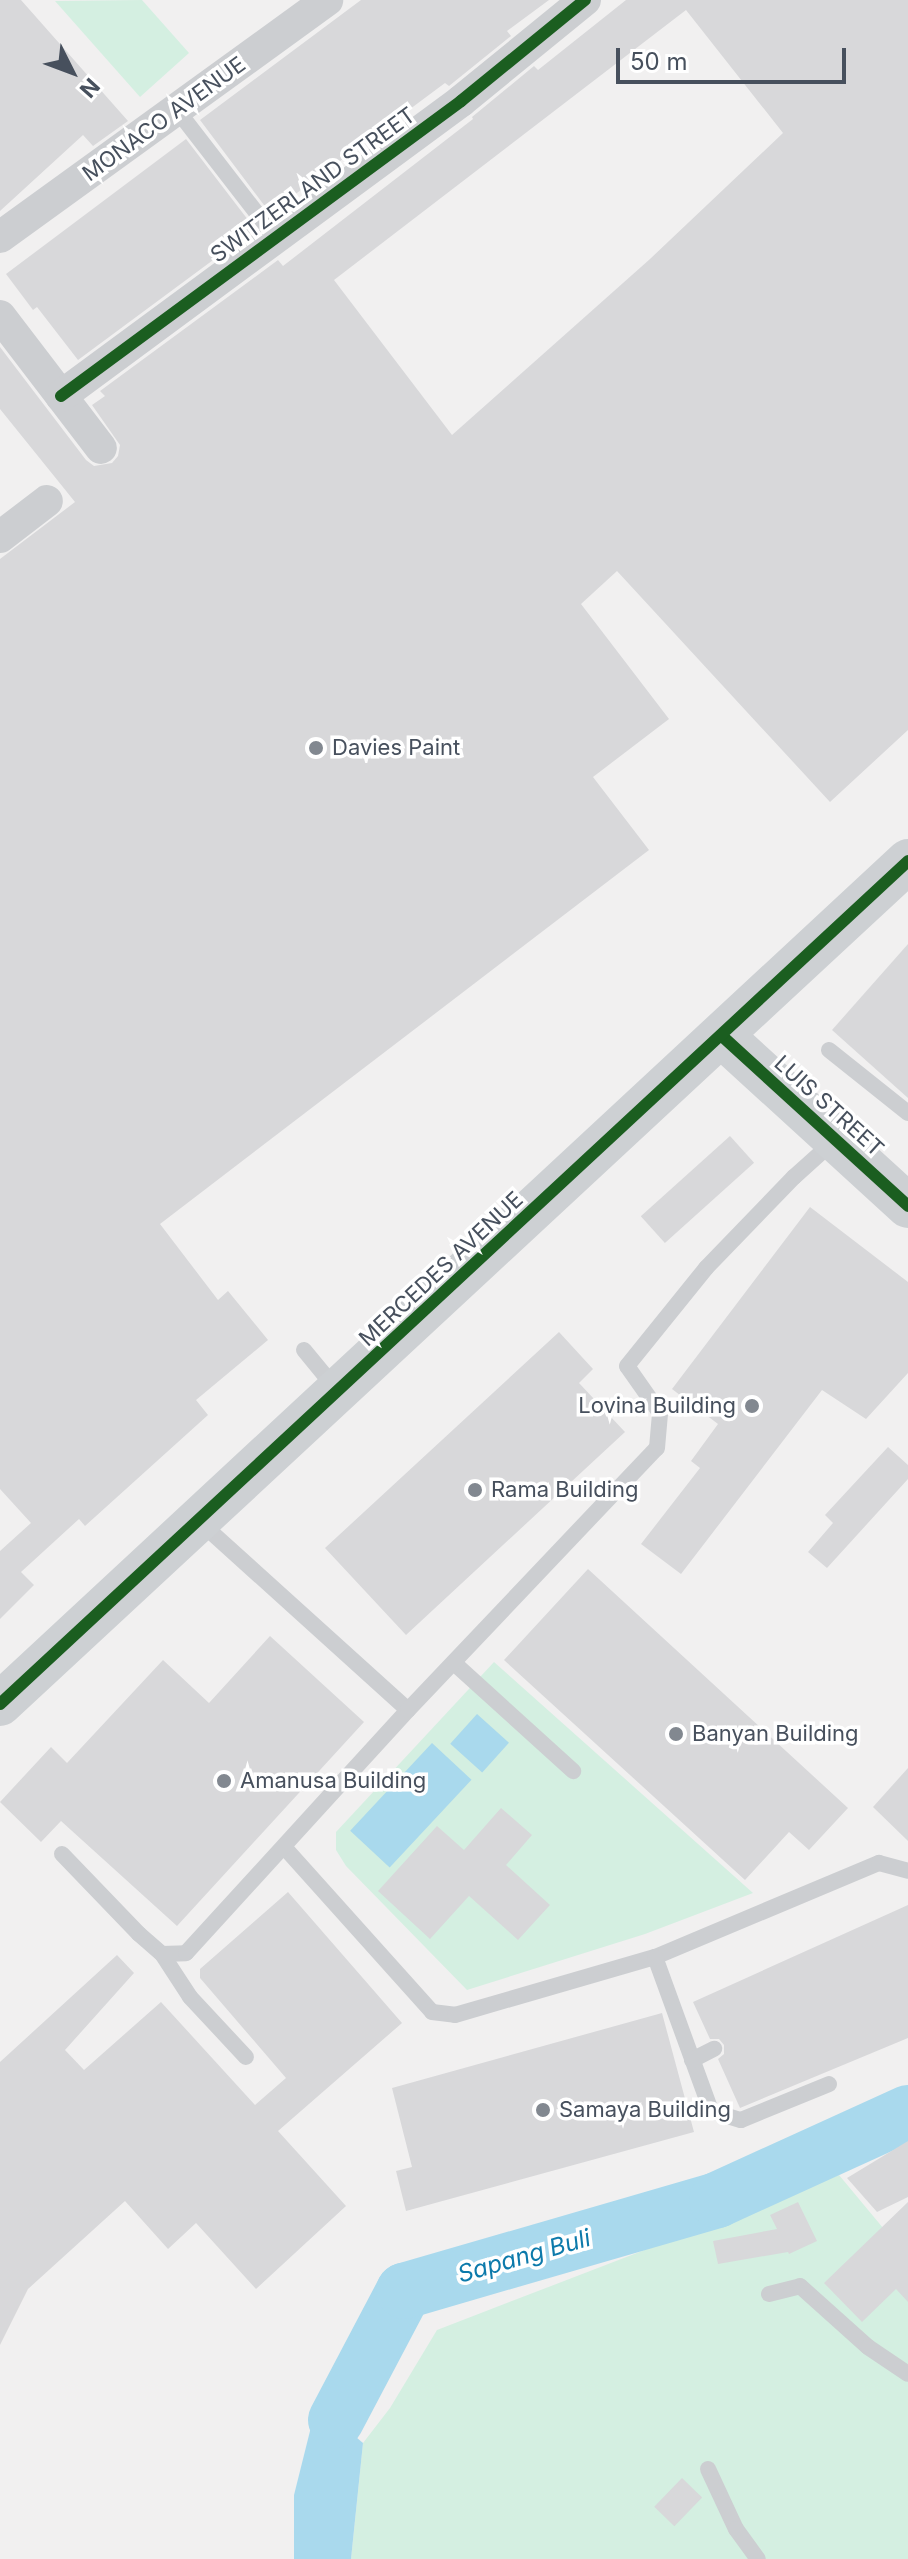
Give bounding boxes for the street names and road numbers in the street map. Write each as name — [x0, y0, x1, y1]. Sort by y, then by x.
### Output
street label: MONACO AVENUE — [77, 51, 251, 187]
street label: SWITZERLAND STREET — [206, 102, 420, 268]
street label: LUIS STREET — [769, 1050, 889, 1162]
street label: MERCEDES AVENUE — [354, 1186, 528, 1352]

